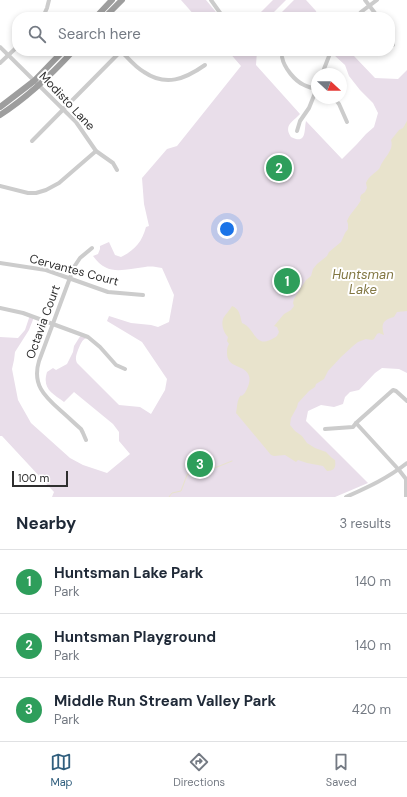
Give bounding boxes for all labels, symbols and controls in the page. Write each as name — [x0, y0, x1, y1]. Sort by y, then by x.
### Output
search box — [12, 12, 395, 56]
icon: search — [26, 23, 48, 45]
text: Search here — [58, 24, 141, 44]
street label: Modisto Lane — [36, 68, 98, 134]
north arrow — [311, 68, 347, 104]
pin: 2 — [266, 153, 292, 183]
your location — [217, 219, 237, 239]
street label: Cervantes Court — [28, 250, 121, 290]
pin: 1 — [274, 266, 300, 296]
water label: Huntsman Lake — [332, 266, 394, 298]
street label: Octavia Court — [22, 283, 64, 361]
pin: 3 — [187, 449, 213, 479]
scale bar — [12, 469, 68, 488]
text: 100 m — [18, 471, 49, 485]
text: Nearby — [16, 512, 76, 534]
text: 3 results — [339, 515, 391, 532]
text: Huntsman Lake Park — [54, 563, 203, 583]
text: 1 — [27, 573, 31, 590]
text: 140 m — [355, 573, 391, 590]
text: Park — [54, 583, 80, 600]
text: Huntsman Playground — [54, 627, 216, 647]
text: 2 — [25, 637, 33, 654]
text: 140 m — [355, 637, 391, 654]
text: Park — [54, 647, 80, 664]
text: Middle Run Stream Valley Park — [54, 691, 276, 711]
text: 3 — [25, 701, 33, 718]
text: 420 m — [352, 701, 391, 718]
text: Park — [54, 711, 80, 728]
tab: Map — [50, 751, 73, 789]
tab: Directions — [173, 751, 225, 789]
tab: Saved — [326, 751, 357, 789]

